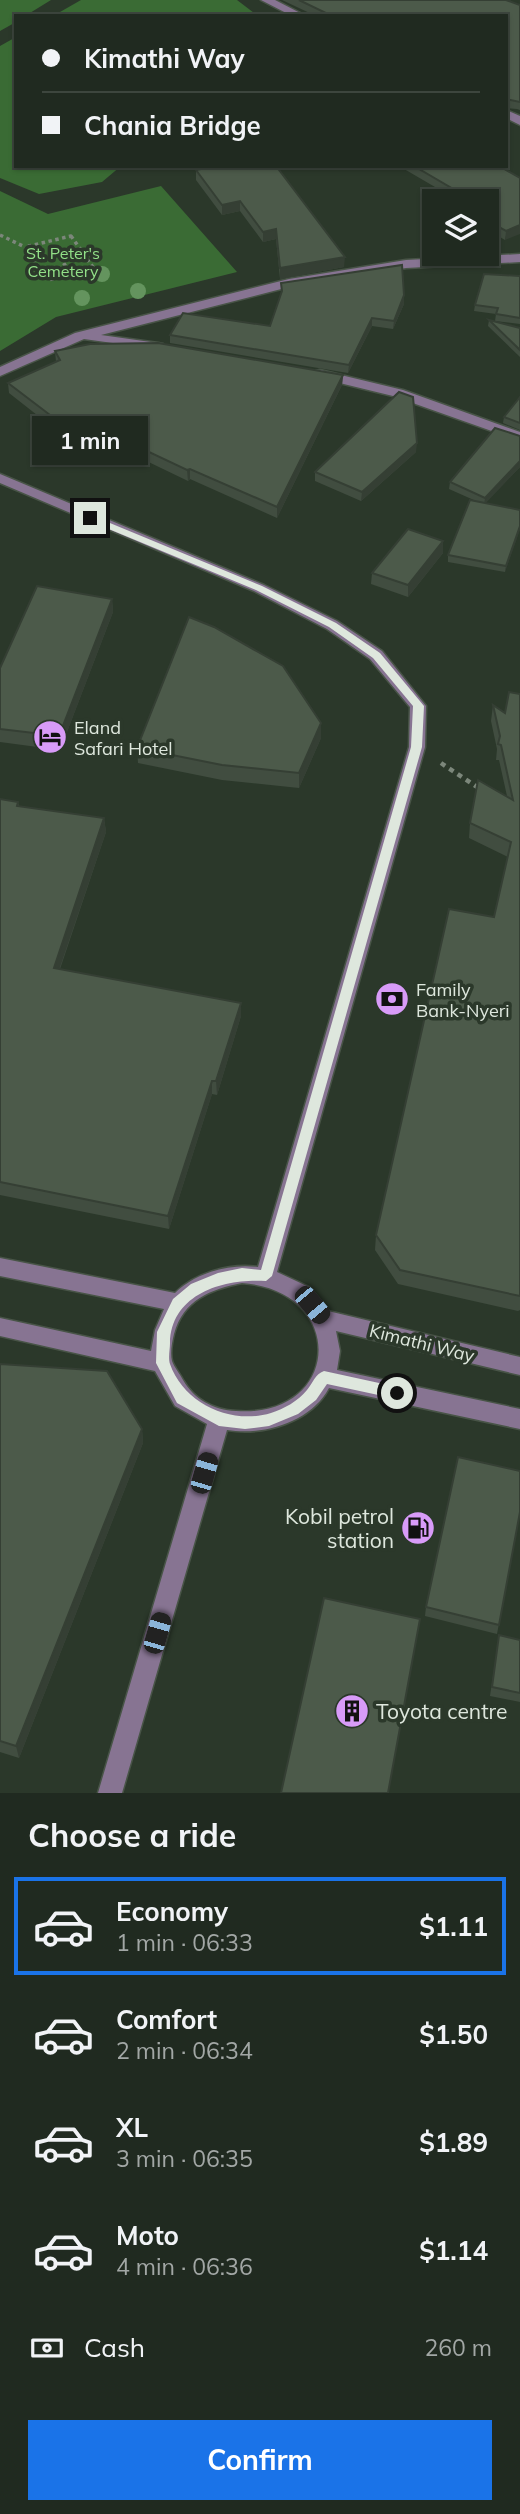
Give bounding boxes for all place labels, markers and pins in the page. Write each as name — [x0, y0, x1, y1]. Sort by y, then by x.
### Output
place label: Eland Safari Hotel — [74, 716, 173, 760]
hotel icon: Eland Safari Hotel — [31, 718, 69, 756]
place label: Family Bank-Nyeri — [416, 978, 510, 1022]
bank icon: Family Bank-Nyeri — [373, 980, 411, 1018]
place label: Kobil petrol station — [285, 1503, 394, 1553]
fuel station icon: Kobil petrol station — [399, 1509, 437, 1547]
building icon: Toyota centre — [333, 1692, 371, 1730]
place label: Toyota centre — [376, 1698, 507, 1724]

